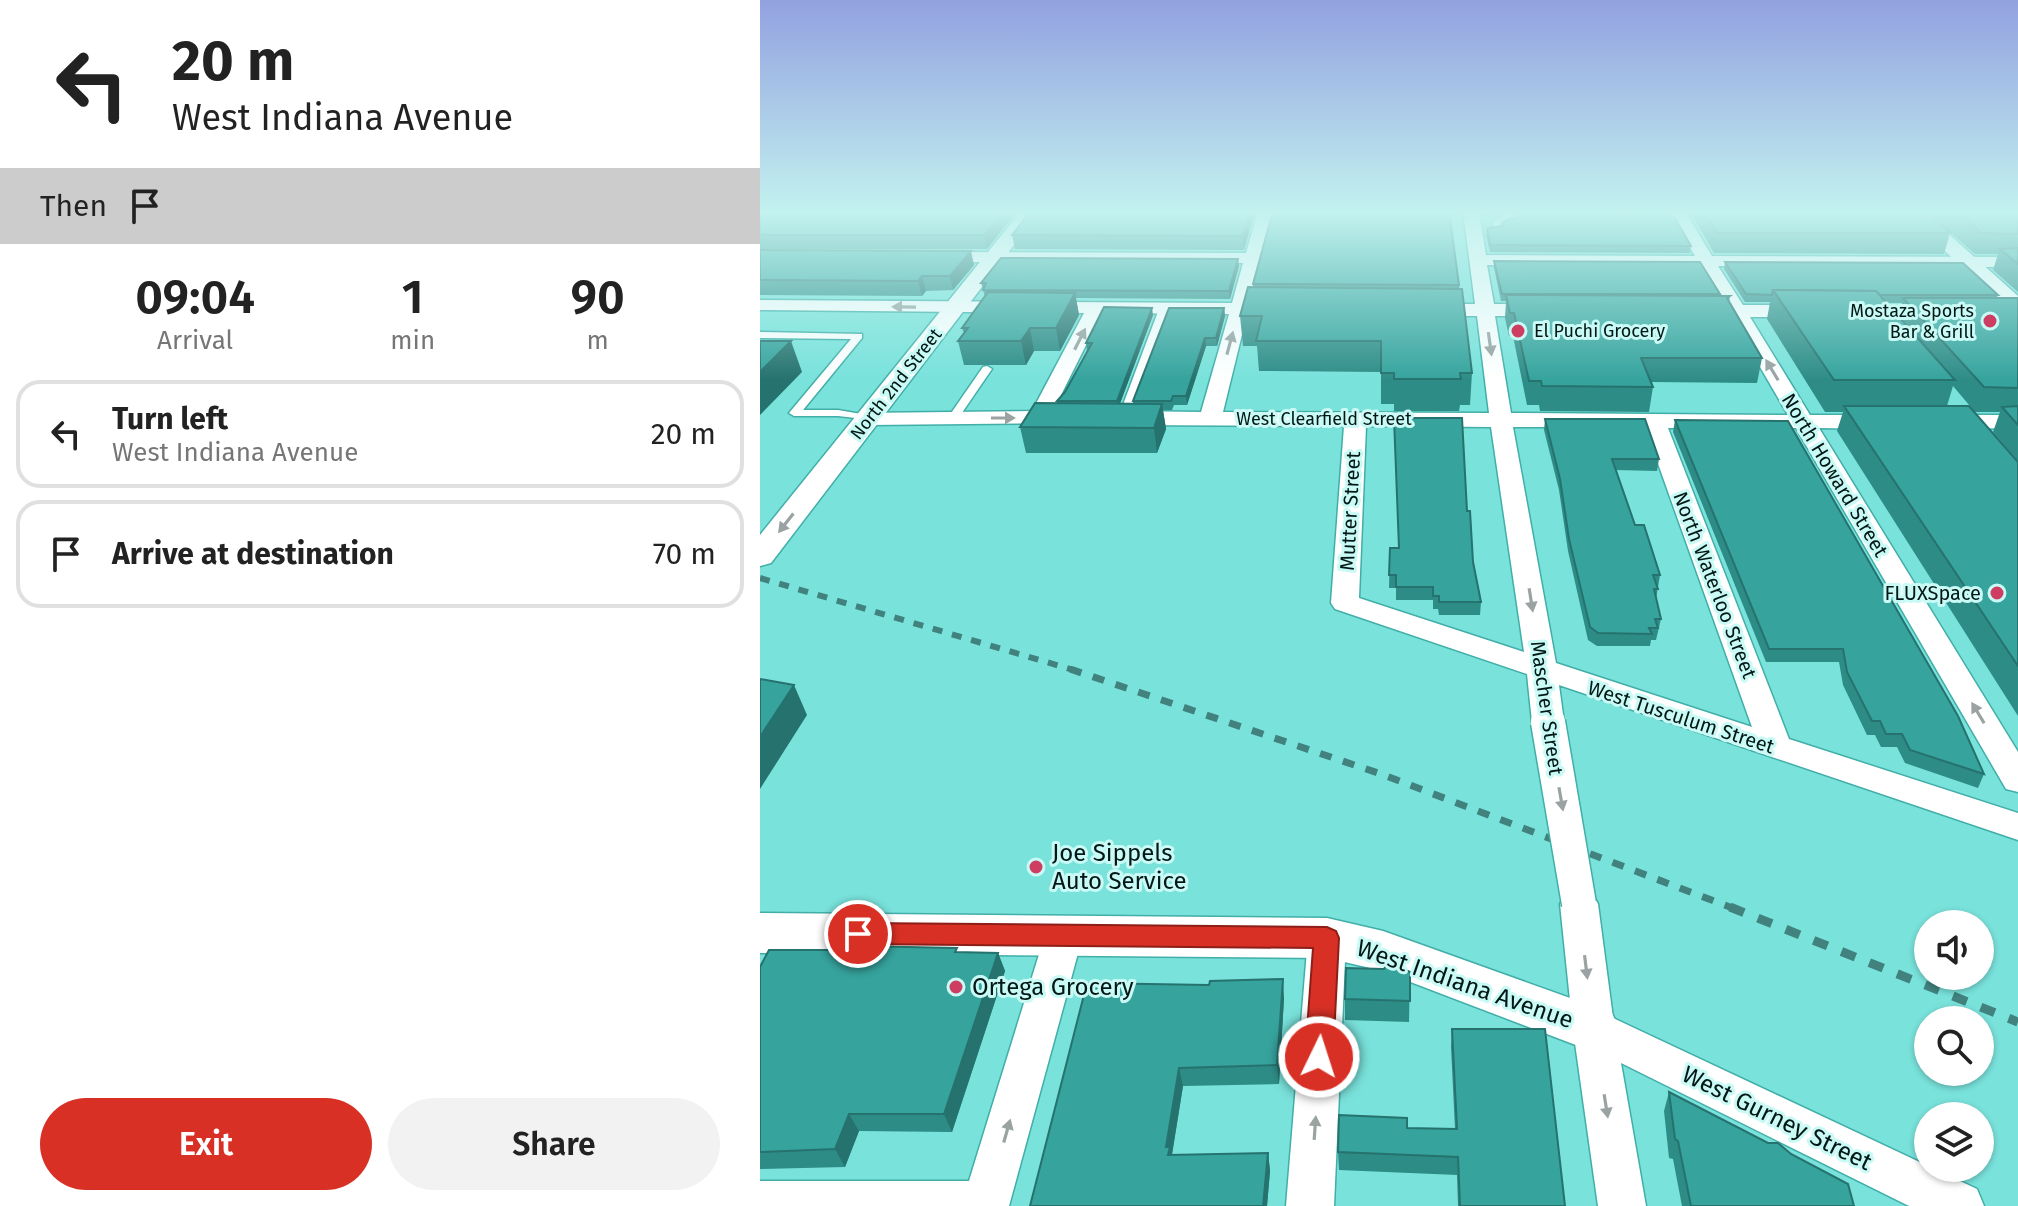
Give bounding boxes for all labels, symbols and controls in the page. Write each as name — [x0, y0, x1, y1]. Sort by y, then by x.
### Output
text: 20 m — [172, 28, 294, 95]
icon: left — [40, 32, 144, 136]
text: West Indiana Avenue — [172, 96, 513, 140]
icon: arrive — [123, 184, 167, 228]
text: Then — [40, 188, 107, 224]
text: 09:04 — [135, 268, 255, 326]
text: 1 — [402, 268, 424, 326]
text: 90 — [570, 268, 625, 326]
place label: Mostaza Sports Bar & Grill — [1850, 300, 1974, 343]
one-way arrow — [891, 301, 916, 313]
marker: Mostaza Sports Bar & Grill — [1981, 312, 1999, 330]
place label: El Puchi Grocery — [1534, 320, 1665, 342]
marker: El Puchi Grocery — [1509, 322, 1527, 340]
street label: North 2nd Street — [846, 323, 947, 444]
text: Arrival — [157, 325, 233, 356]
text: min — [390, 325, 435, 356]
text: m — [586, 325, 609, 356]
one-way arrow — [1073, 327, 1086, 350]
one-way arrow — [1224, 331, 1236, 356]
one-way arrow — [1484, 331, 1497, 356]
one-way arrow — [1765, 359, 1779, 381]
street label: North Howard Street — [1777, 389, 1894, 562]
text: Turn left — [112, 401, 228, 437]
street label: West Clearfield Street — [1236, 408, 1412, 430]
icon: left — [44, 412, 88, 456]
one-way arrow — [991, 412, 1016, 424]
text: 20 m — [651, 416, 716, 452]
text: West Indiana Avenue — [112, 437, 358, 468]
street label: Mutter Street — [1335, 450, 1365, 571]
street label: North Waterloo Street — [1668, 488, 1762, 683]
one-way arrow — [778, 513, 794, 533]
icon: arrive — [44, 532, 88, 576]
text: Arrive at destination — [112, 536, 394, 572]
text: 70 m — [653, 536, 716, 572]
place label: FLUXSpace — [1884, 581, 1981, 605]
marker: FLUXSpace — [1988, 584, 2006, 602]
one-way arrow — [1525, 588, 1537, 613]
street label: Mascher Street — [1526, 639, 1568, 777]
street label: West Tusculum Street — [1585, 675, 1778, 759]
one-way arrow — [1971, 702, 1985, 724]
one-way arrow — [1555, 787, 1567, 812]
place label: Joe Sippels Auto Service — [1052, 839, 1186, 895]
marker: Joe Sippels Auto Service — [1027, 858, 1045, 876]
pin — [824, 900, 892, 968]
map controls — [1914, 910, 1994, 1182]
button: sound — [1914, 910, 1994, 990]
icon: arrive — [836, 912, 880, 956]
street label: West Indiana Avenue — [1353, 934, 1577, 1034]
one-way arrow — [1580, 955, 1593, 980]
place label: Ortega Grocery — [972, 973, 1134, 1001]
marker: Ortega Grocery — [947, 978, 965, 996]
button: search — [1914, 1006, 1994, 1086]
position arrow — [1277, 1015, 1361, 1099]
street label: West Gurney Street — [1678, 1060, 1877, 1176]
one-way arrow — [1601, 1094, 1613, 1119]
button: Exit — [40, 1098, 372, 1190]
button: Share — [388, 1098, 720, 1190]
button: layers — [1914, 1102, 1994, 1182]
one-way arrow — [1309, 1115, 1322, 1140]
one-way arrow — [1001, 1119, 1014, 1143]

